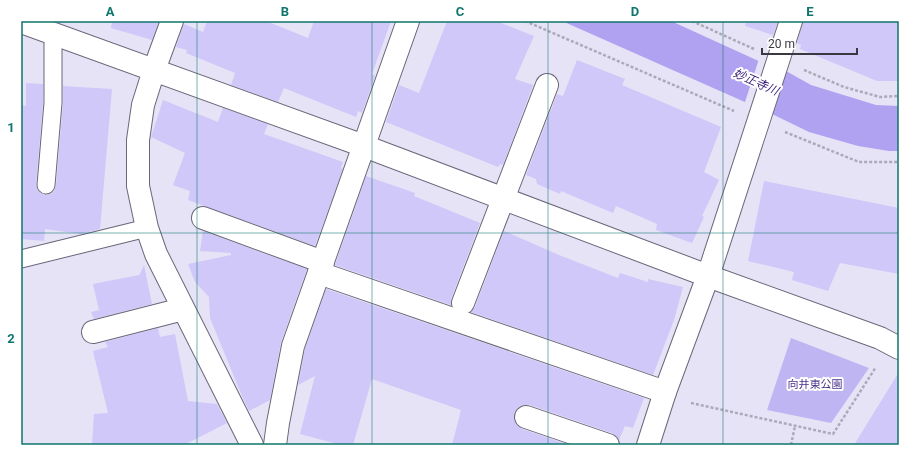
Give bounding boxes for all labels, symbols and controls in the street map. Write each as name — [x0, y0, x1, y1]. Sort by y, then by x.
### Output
text: A — [106, 4, 115, 19]
text: B — [281, 4, 289, 19]
text: C — [456, 4, 465, 19]
text: D — [631, 4, 639, 19]
text: E — [806, 4, 814, 19]
scale bar — [762, 30, 857, 56]
text: 20 m — [768, 37, 795, 51]
water label: 妙正寺川 — [731, 66, 783, 99]
text: 1 — [7, 120, 15, 135]
text: 2 — [7, 331, 15, 346]
park label: 向井東公園 — [788, 378, 843, 391]

